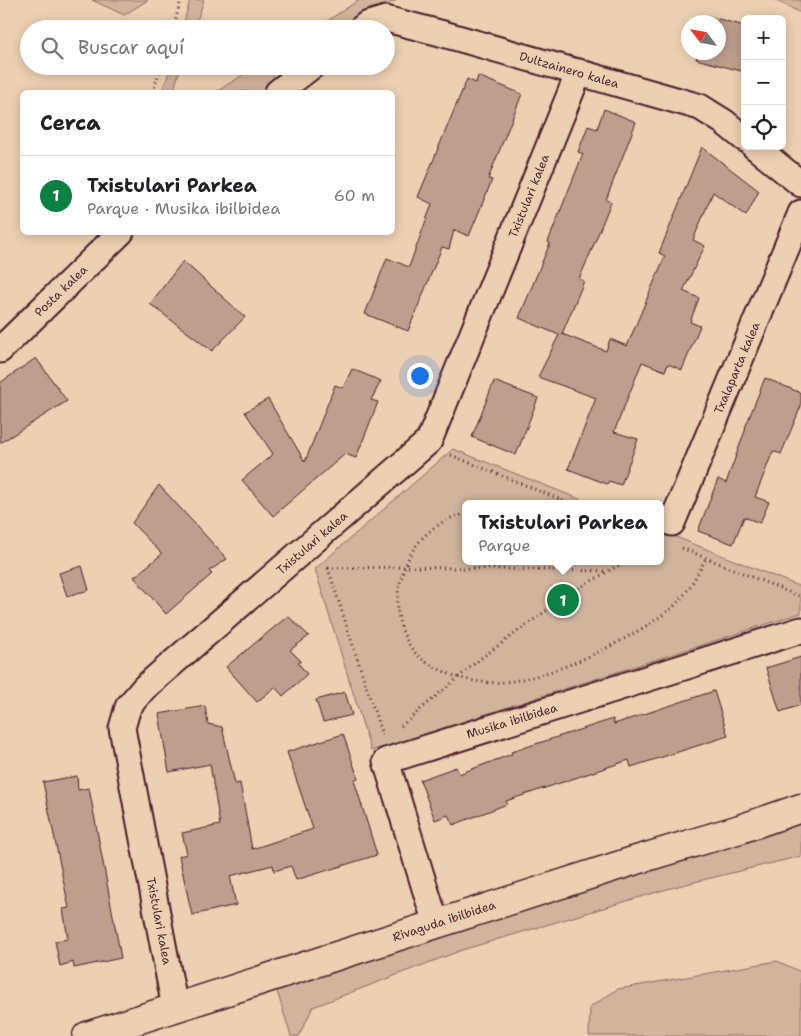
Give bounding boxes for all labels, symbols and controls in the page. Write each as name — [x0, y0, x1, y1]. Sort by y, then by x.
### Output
north arrow — [681, 15, 726, 60]
map controls — [741, 15, 786, 150]
button: + — [741, 15, 786, 60]
search box — [20, 20, 395, 75]
icon: search — [38, 34, 66, 62]
text: Buscar aquí — [78, 35, 184, 60]
street label: Dultzainero kalea — [517, 48, 621, 92]
button: − — [741, 60, 786, 105]
button: locate — [741, 105, 786, 150]
text: Cerca — [40, 109, 101, 137]
street label: Txistulari kalea — [505, 151, 553, 240]
text: Txistulari Parkea — [87, 173, 257, 198]
text: 1 — [52, 185, 60, 206]
text: 60 m — [334, 185, 375, 206]
text: Parque · Musika ibilbidea — [87, 198, 280, 219]
street label: Posta kalea — [31, 261, 91, 320]
street label: Txalaparta kalea — [710, 319, 764, 416]
your location — [407, 363, 433, 389]
popup — [462, 500, 664, 565]
street label: Txistulari kalea — [273, 507, 351, 578]
text: Txistulari Parkea — [478, 510, 648, 535]
text: Parque — [478, 535, 531, 556]
pin: 1 — [547, 581, 579, 619]
street label: Musika ibilbidea — [465, 699, 560, 742]
street label: Txistulari kalea — [143, 876, 175, 967]
street label: Rivaguda ibilbidea — [390, 897, 498, 945]

